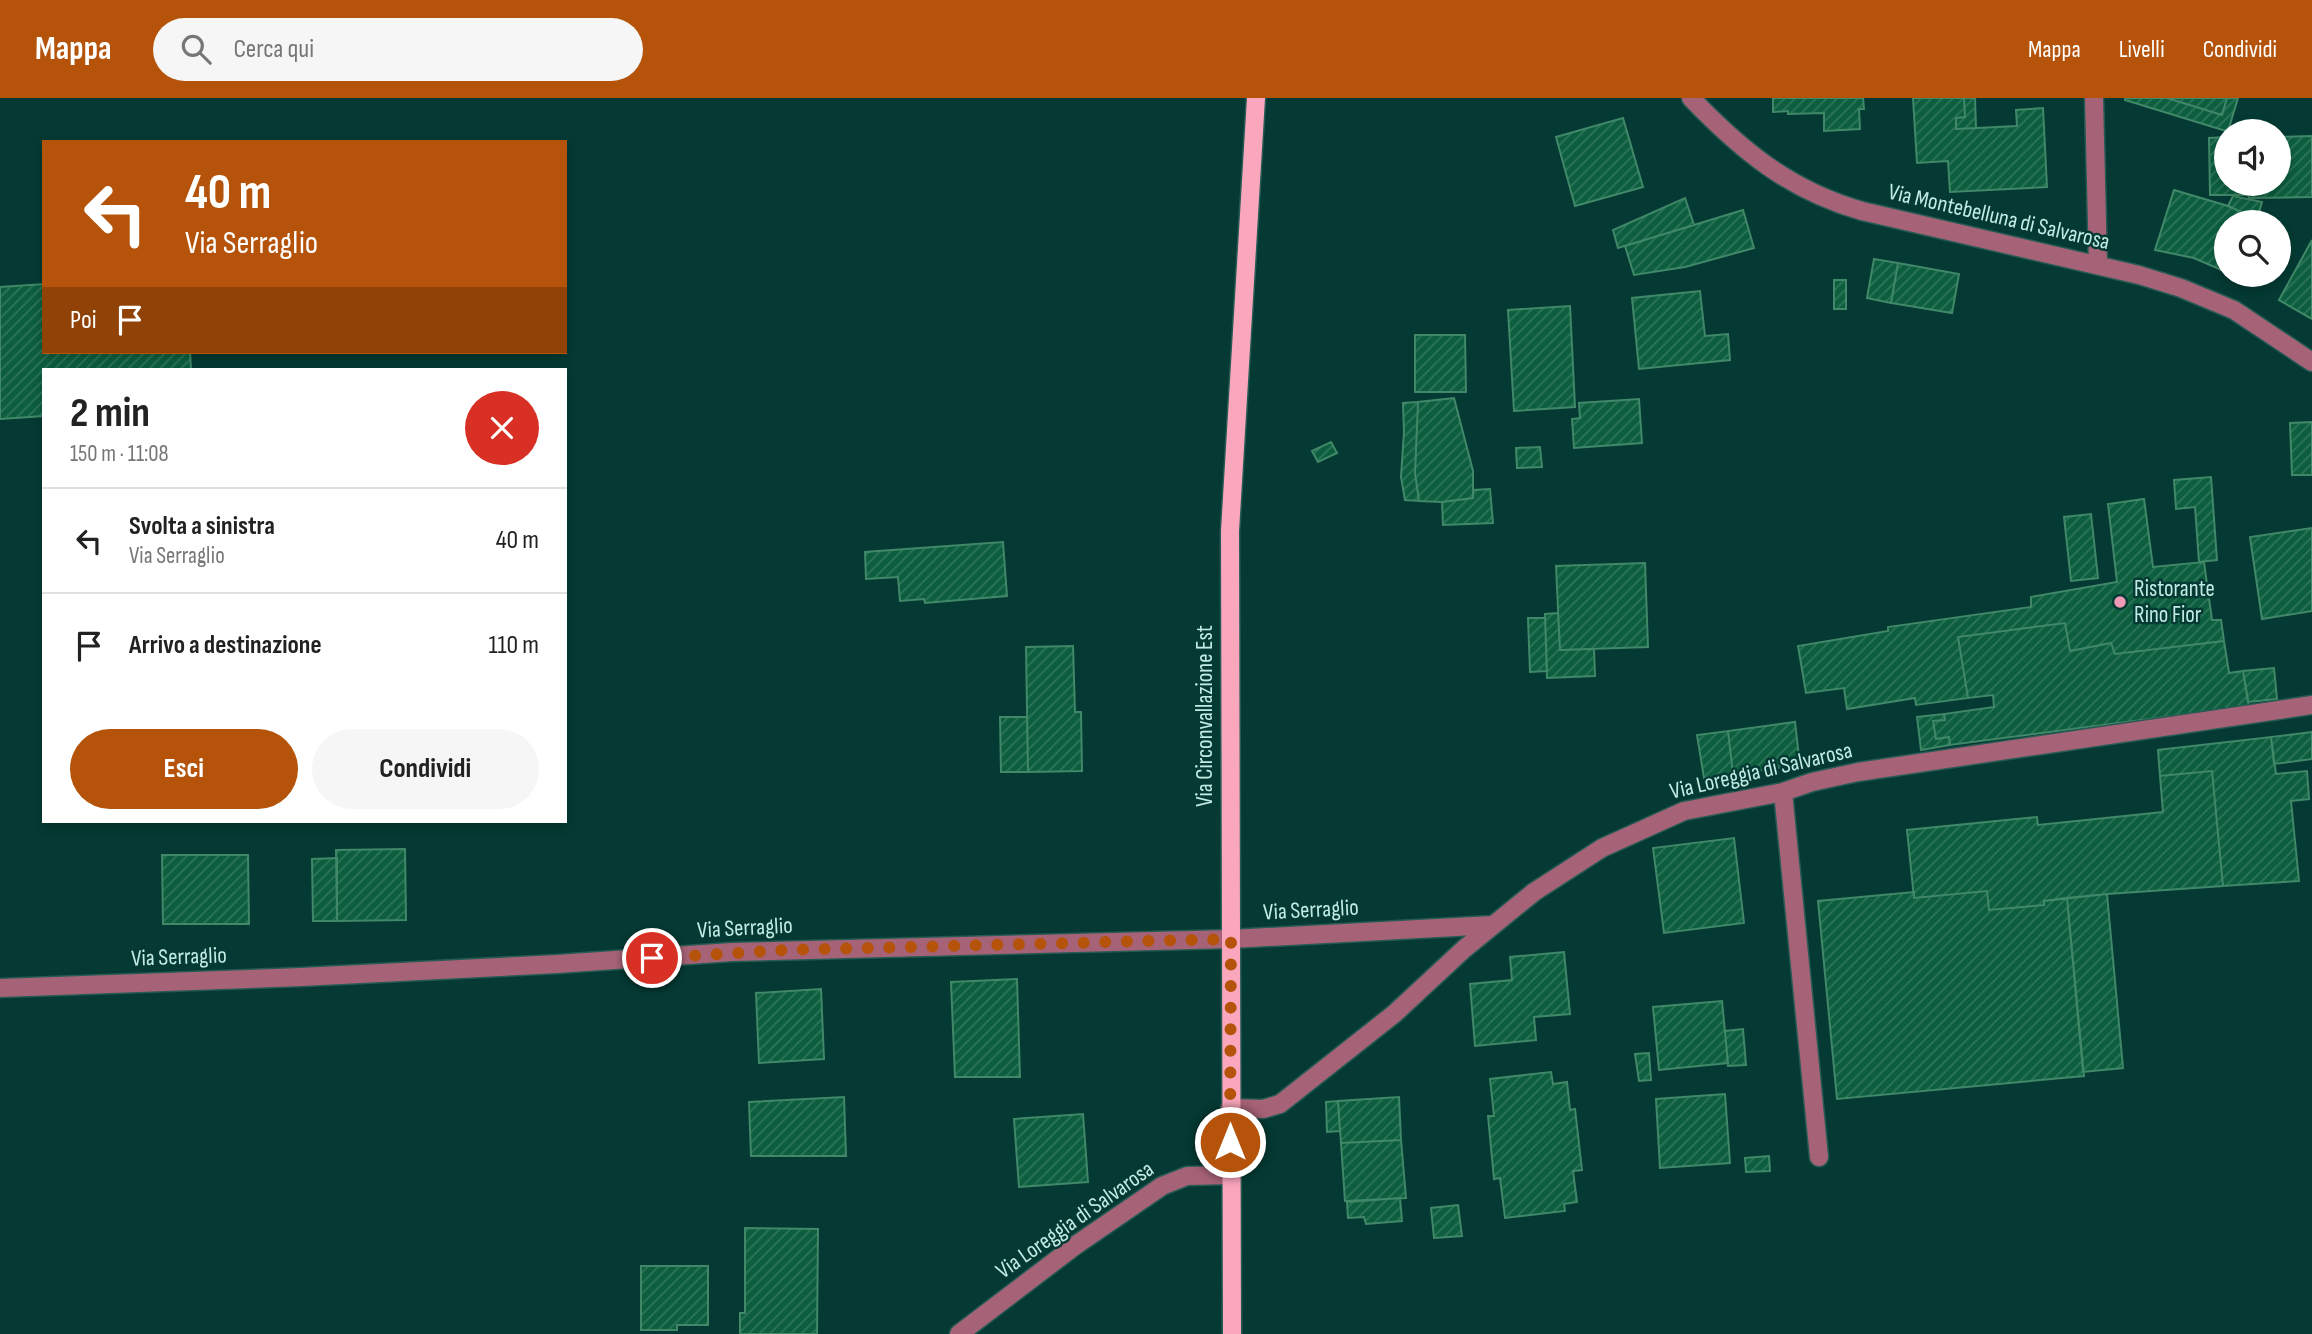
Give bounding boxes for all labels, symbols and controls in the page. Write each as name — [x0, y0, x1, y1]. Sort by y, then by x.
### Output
search box — [153, 18, 643, 81]
text: Mappa — [35, 29, 111, 69]
icon: search — [177, 30, 215, 68]
text: Cerca qui — [233, 34, 314, 65]
text: Mappa — [2028, 35, 2081, 64]
text: Livelli — [2119, 35, 2165, 64]
text: Condividi — [2203, 35, 2277, 64]
map controls — [2214, 119, 2291, 287]
button: sound — [2214, 119, 2291, 196]
text: 40 m — [185, 164, 271, 223]
icon: left — [70, 168, 161, 259]
street label: Via Montebelluna di Salvarosa — [1886, 178, 2112, 256]
button: search — [2214, 210, 2291, 287]
text: Via Serraglio — [185, 224, 318, 263]
icon: arrive — [111, 301, 149, 339]
text: Poi — [70, 305, 97, 336]
text: 2 min — [70, 388, 150, 439]
button: close — [465, 391, 539, 465]
text: 150 m · 11:08 — [70, 440, 169, 468]
text: Svolta a sinistra — [129, 511, 275, 542]
icon: left — [70, 522, 108, 560]
text: 40 m — [496, 525, 539, 556]
text: Via Serraglio — [129, 542, 225, 570]
place label: Ristorante Rino Fior — [2134, 575, 2215, 629]
marker: Ristorante Rino Fior — [2112, 594, 2128, 610]
street label: Via Circonvallazione Est — [1191, 625, 1219, 807]
icon: arrive — [70, 627, 108, 665]
text: Arrivo a destinazione — [129, 630, 322, 661]
text: 110 m — [488, 630, 539, 661]
button: Esci — [70, 729, 298, 809]
button: Condividi — [312, 729, 539, 809]
street label: Via Loreggia di Salvarosa — [1667, 736, 1855, 806]
street label: Via Serraglio — [1262, 894, 1360, 926]
street label: Via Serraglio — [696, 912, 794, 944]
pin — [622, 928, 682, 988]
icon: arrive — [633, 939, 671, 977]
street label: Via Serraglio — [131, 941, 227, 973]
position arrow — [1193, 1105, 1267, 1179]
street label: Via Loreggia di Salvarosa — [991, 1155, 1159, 1285]

